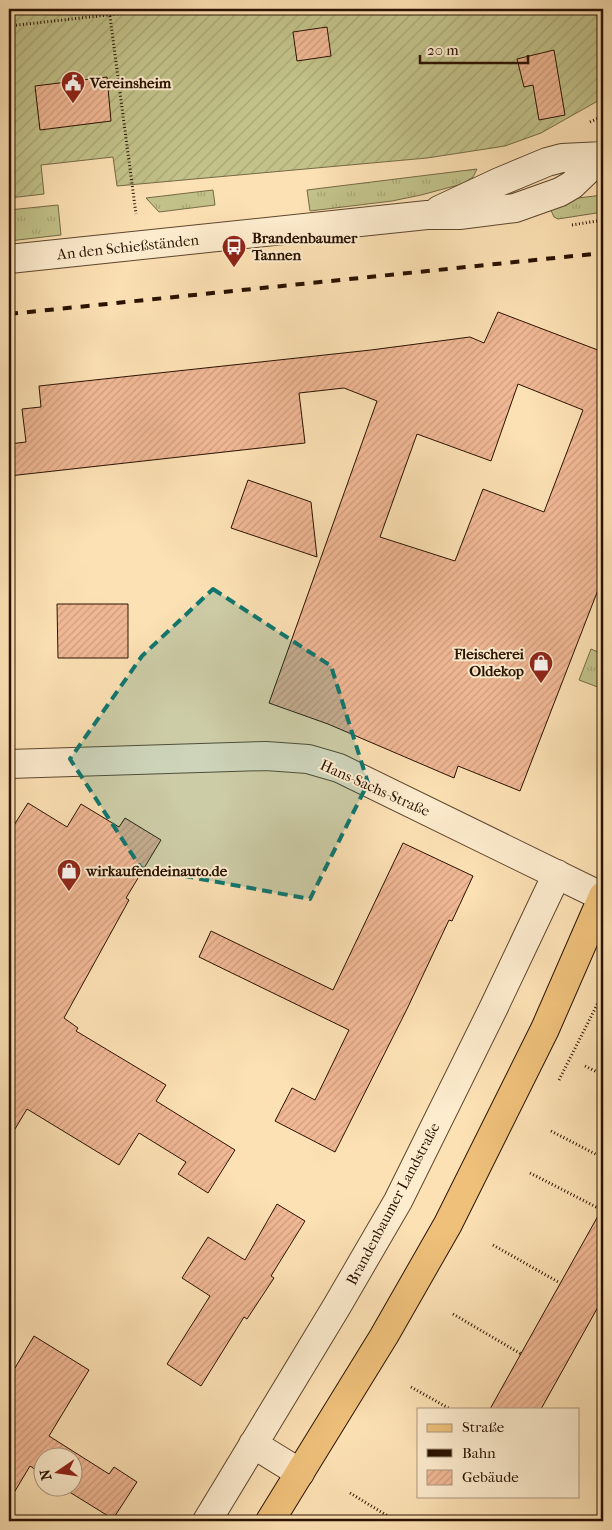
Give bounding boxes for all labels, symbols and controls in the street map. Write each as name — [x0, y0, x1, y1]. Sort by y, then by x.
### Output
scale bar — [420, 32, 527, 64]
text: 20 m — [427, 41, 459, 59]
public building icon: Vereinsheim — [60, 70, 86, 104]
place label: Vereinsheim — [89, 74, 172, 92]
place label: Brandenbaumer Tannen — [251, 229, 358, 264]
street label: An den Schießständen — [55, 231, 200, 264]
bus stop icon: Brandenbaumer Tannen — [221, 234, 247, 268]
place label: Fleischerei Oldekop — [453, 645, 525, 680]
shop icon: Fleischerei Oldekop — [528, 650, 554, 684]
street label: Hans-Sachs-Straße — [317, 756, 433, 820]
shop icon: wirkaufendeinauto.de — [56, 858, 82, 892]
place label: wirkaufendeinauto.de — [85, 862, 228, 880]
street label: Brandenbaumer Landstraße — [343, 1119, 444, 1288]
legend — [417, 1408, 580, 1498]
text: Straße — [462, 1418, 505, 1436]
text: Bahn — [462, 1444, 496, 1462]
north arrow — [32, 1448, 82, 1498]
text: N — [36, 1467, 55, 1482]
text: Gebäude — [462, 1468, 519, 1486]

